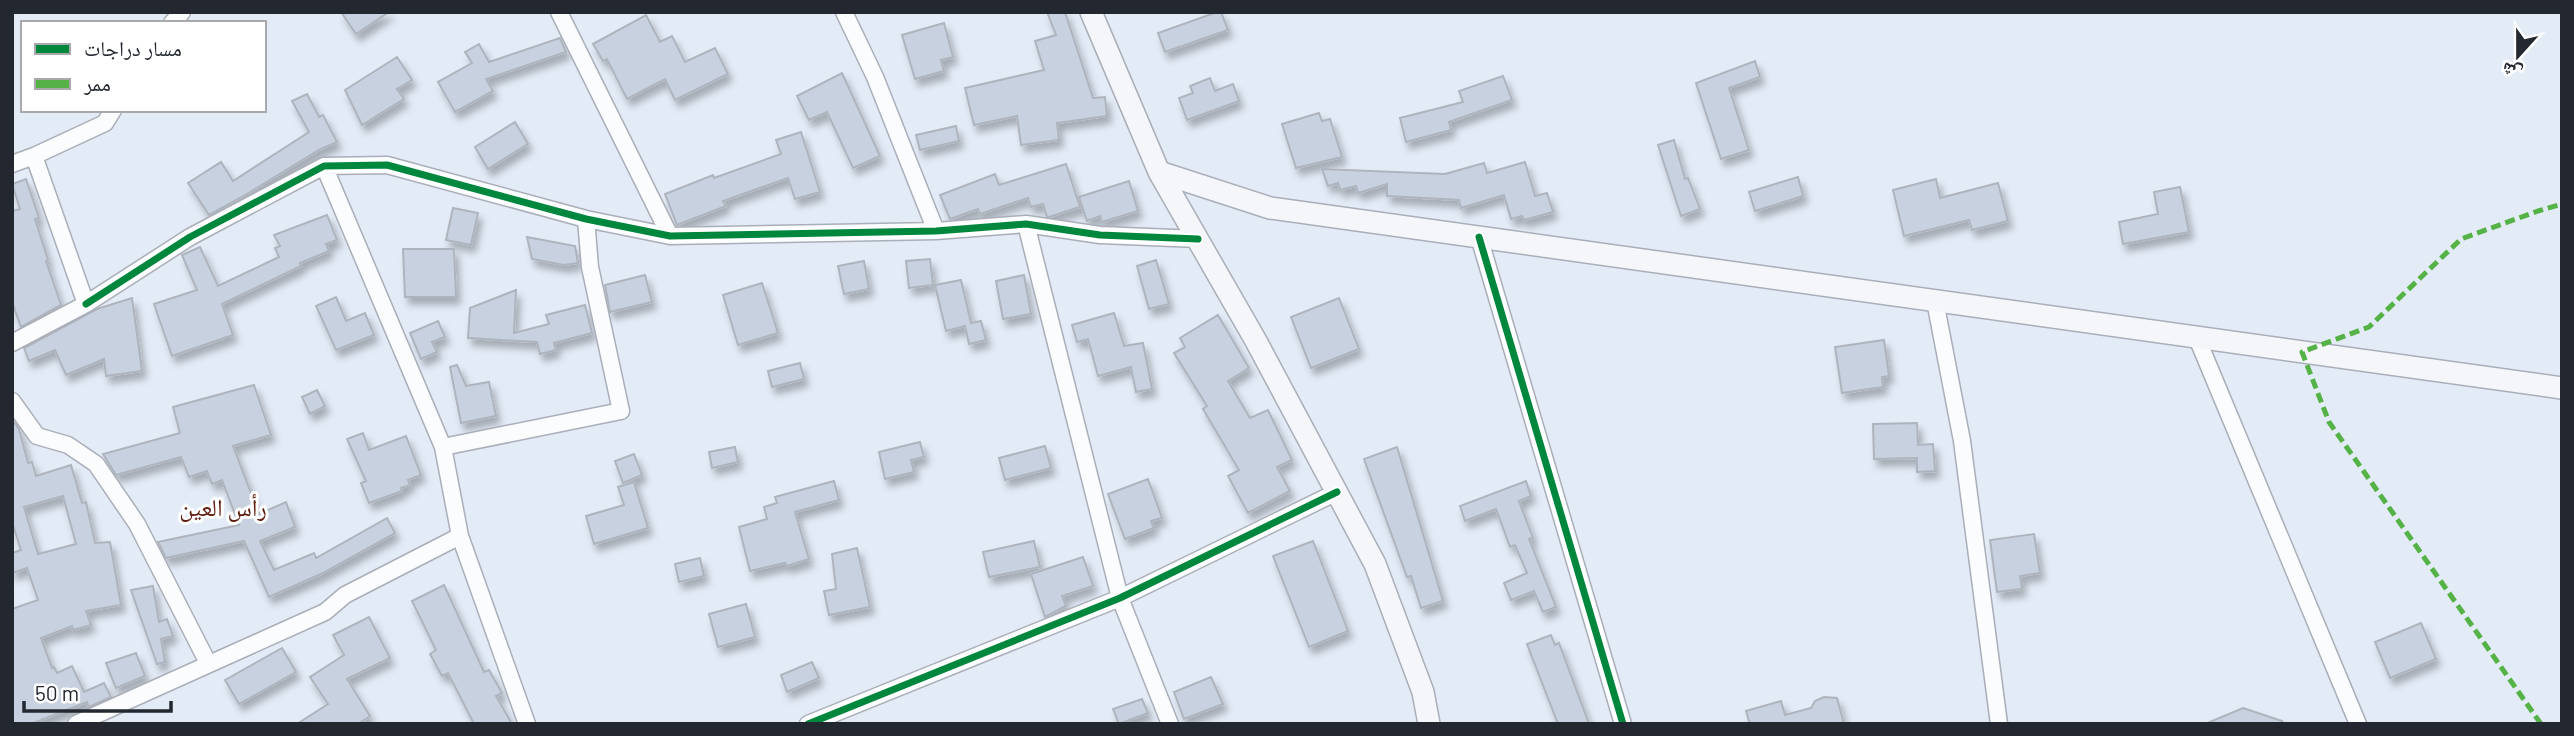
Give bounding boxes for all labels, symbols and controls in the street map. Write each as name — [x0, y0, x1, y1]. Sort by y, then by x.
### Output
legend — [21, 21, 266, 112]
north arrow — [2483, 21, 2553, 91]
text: مسار دراجات — [84, 35, 182, 60]
text: ش — [2498, 57, 2526, 87]
text: ممر — [83, 70, 111, 95]
district label: رأس العين — [179, 492, 267, 522]
scale bar — [24, 670, 172, 714]
text: 50 m — [35, 680, 79, 705]

